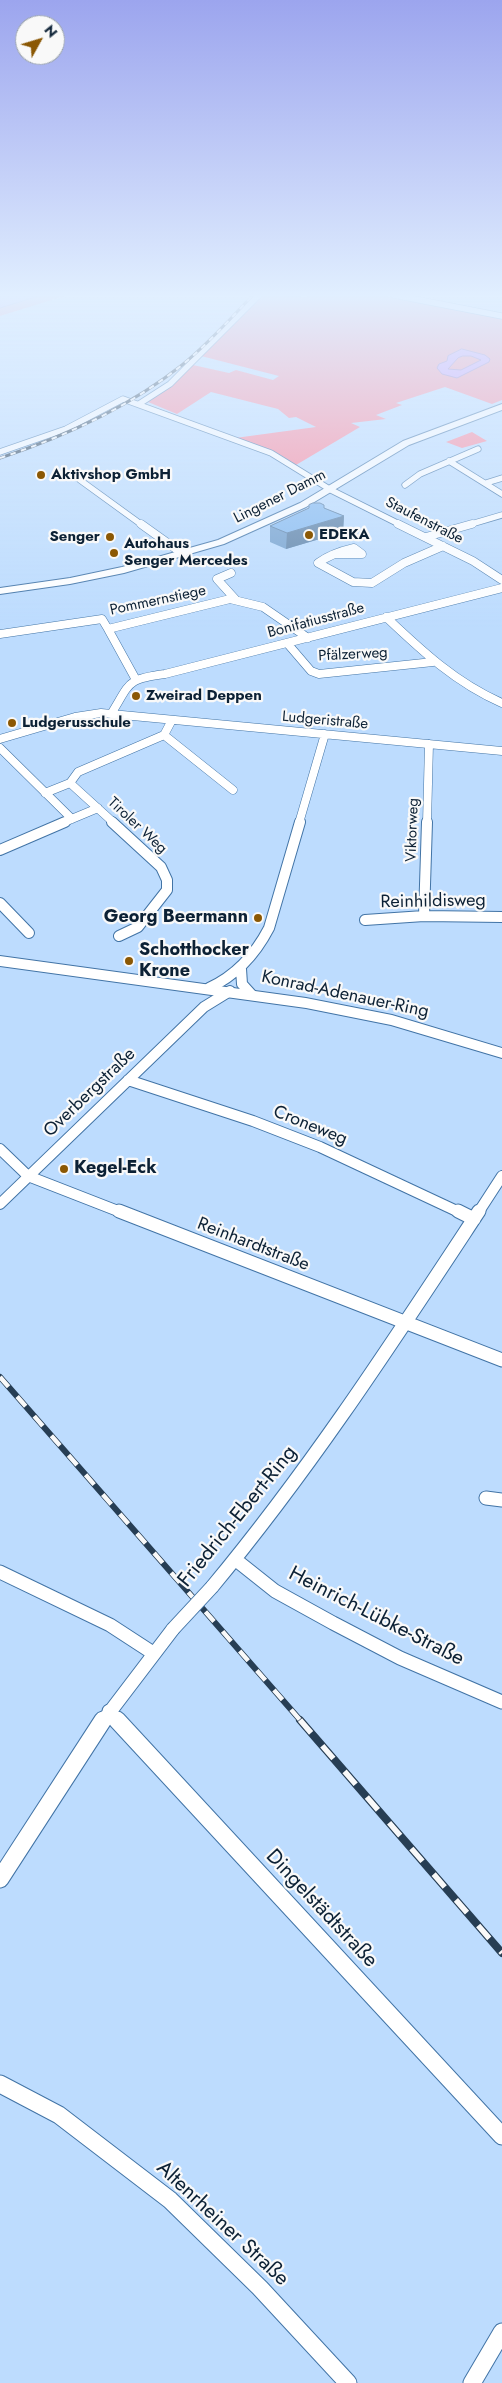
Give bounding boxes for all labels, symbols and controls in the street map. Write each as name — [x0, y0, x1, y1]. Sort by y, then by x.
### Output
north arrow — [15, 15, 65, 65]
text: N — [40, 21, 62, 42]
place label: Aktivshop GmbH — [51, 466, 171, 484]
street label: Lingener Damm — [231, 466, 329, 528]
marker: Aktivshop GmbH — [35, 469, 47, 481]
street label: Staufenstraße — [382, 494, 466, 548]
place label: EDEKA — [319, 526, 370, 544]
place label: Senger — [49, 528, 100, 546]
marker: EDEKA — [303, 529, 315, 541]
marker: Senger — [104, 531, 116, 543]
place label: Autohaus Senger Mercedes — [124, 535, 248, 570]
marker: Autohaus Senger Mercedes — [108, 547, 120, 559]
street label: Pommernstiege — [108, 582, 208, 620]
street label: Bonifatiusstraße — [266, 599, 366, 643]
street label: Pfälzerweg — [318, 644, 388, 666]
place label: Zweirad Deppen — [146, 687, 262, 705]
marker: Zweirad Deppen — [130, 690, 142, 702]
street label: Ludgeristraße — [281, 708, 369, 734]
place label: Ludgerusschule — [22, 714, 131, 732]
marker: Ludgerusschule — [6, 717, 18, 729]
street label: Tiroler Weg — [104, 794, 170, 858]
street label: Viktorweg — [403, 798, 423, 862]
street label: Reinhildisweg — [380, 890, 486, 914]
place label: Georg Beermann — [104, 907, 248, 929]
marker: Georg Beermann — [252, 912, 264, 924]
place label: Schotthocker Krone — [139, 940, 249, 982]
marker: Schotthocker Krone — [123, 955, 135, 967]
street label: Konrad-Adenauer-Ring — [259, 967, 431, 1023]
street label: Overbergstraße — [40, 1044, 140, 1142]
street label: Croneweg — [270, 1101, 350, 1151]
place label: Kegel-Eck — [74, 1158, 157, 1180]
marker: Kegel-Eck — [58, 1163, 70, 1175]
street label: Reinhardtstraße — [194, 1214, 312, 1276]
street label: Friedrich-Ebert-Ring — [173, 1441, 303, 1593]
street label: Heinrich-Lübke-Straße — [284, 1562, 468, 1672]
street label: Dingelstädtstraße — [260, 1845, 382, 1973]
street label: Altenrheiner Straße — [151, 2156, 293, 2292]

